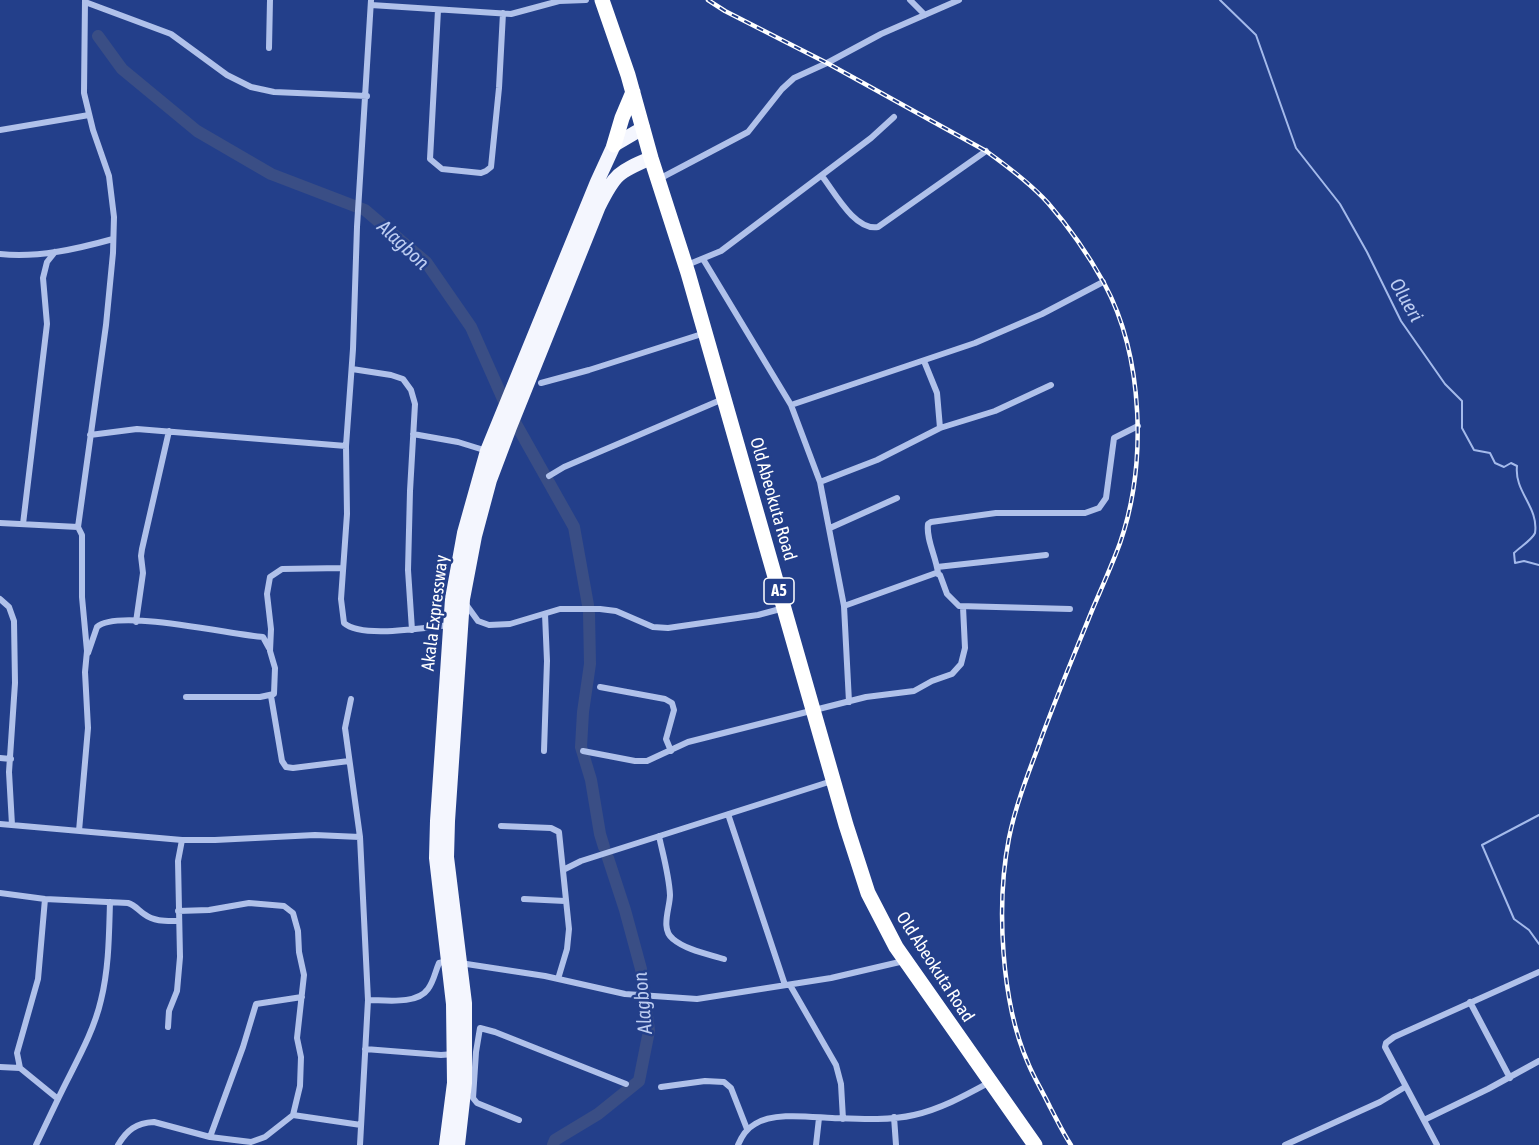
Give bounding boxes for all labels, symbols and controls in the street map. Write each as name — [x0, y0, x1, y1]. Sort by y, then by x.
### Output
water label: Alagbon — [372, 215, 434, 275]
water label: Olueri — [1384, 274, 1428, 326]
street label: Old Abeokuta Road — [745, 435, 801, 563]
street label: Akala Expressway — [417, 554, 453, 672]
road number: A5 — [764, 578, 794, 604]
street label: Old Abeokuta Road — [891, 908, 979, 1026]
water label: Alagbon — [628, 971, 658, 1035]

